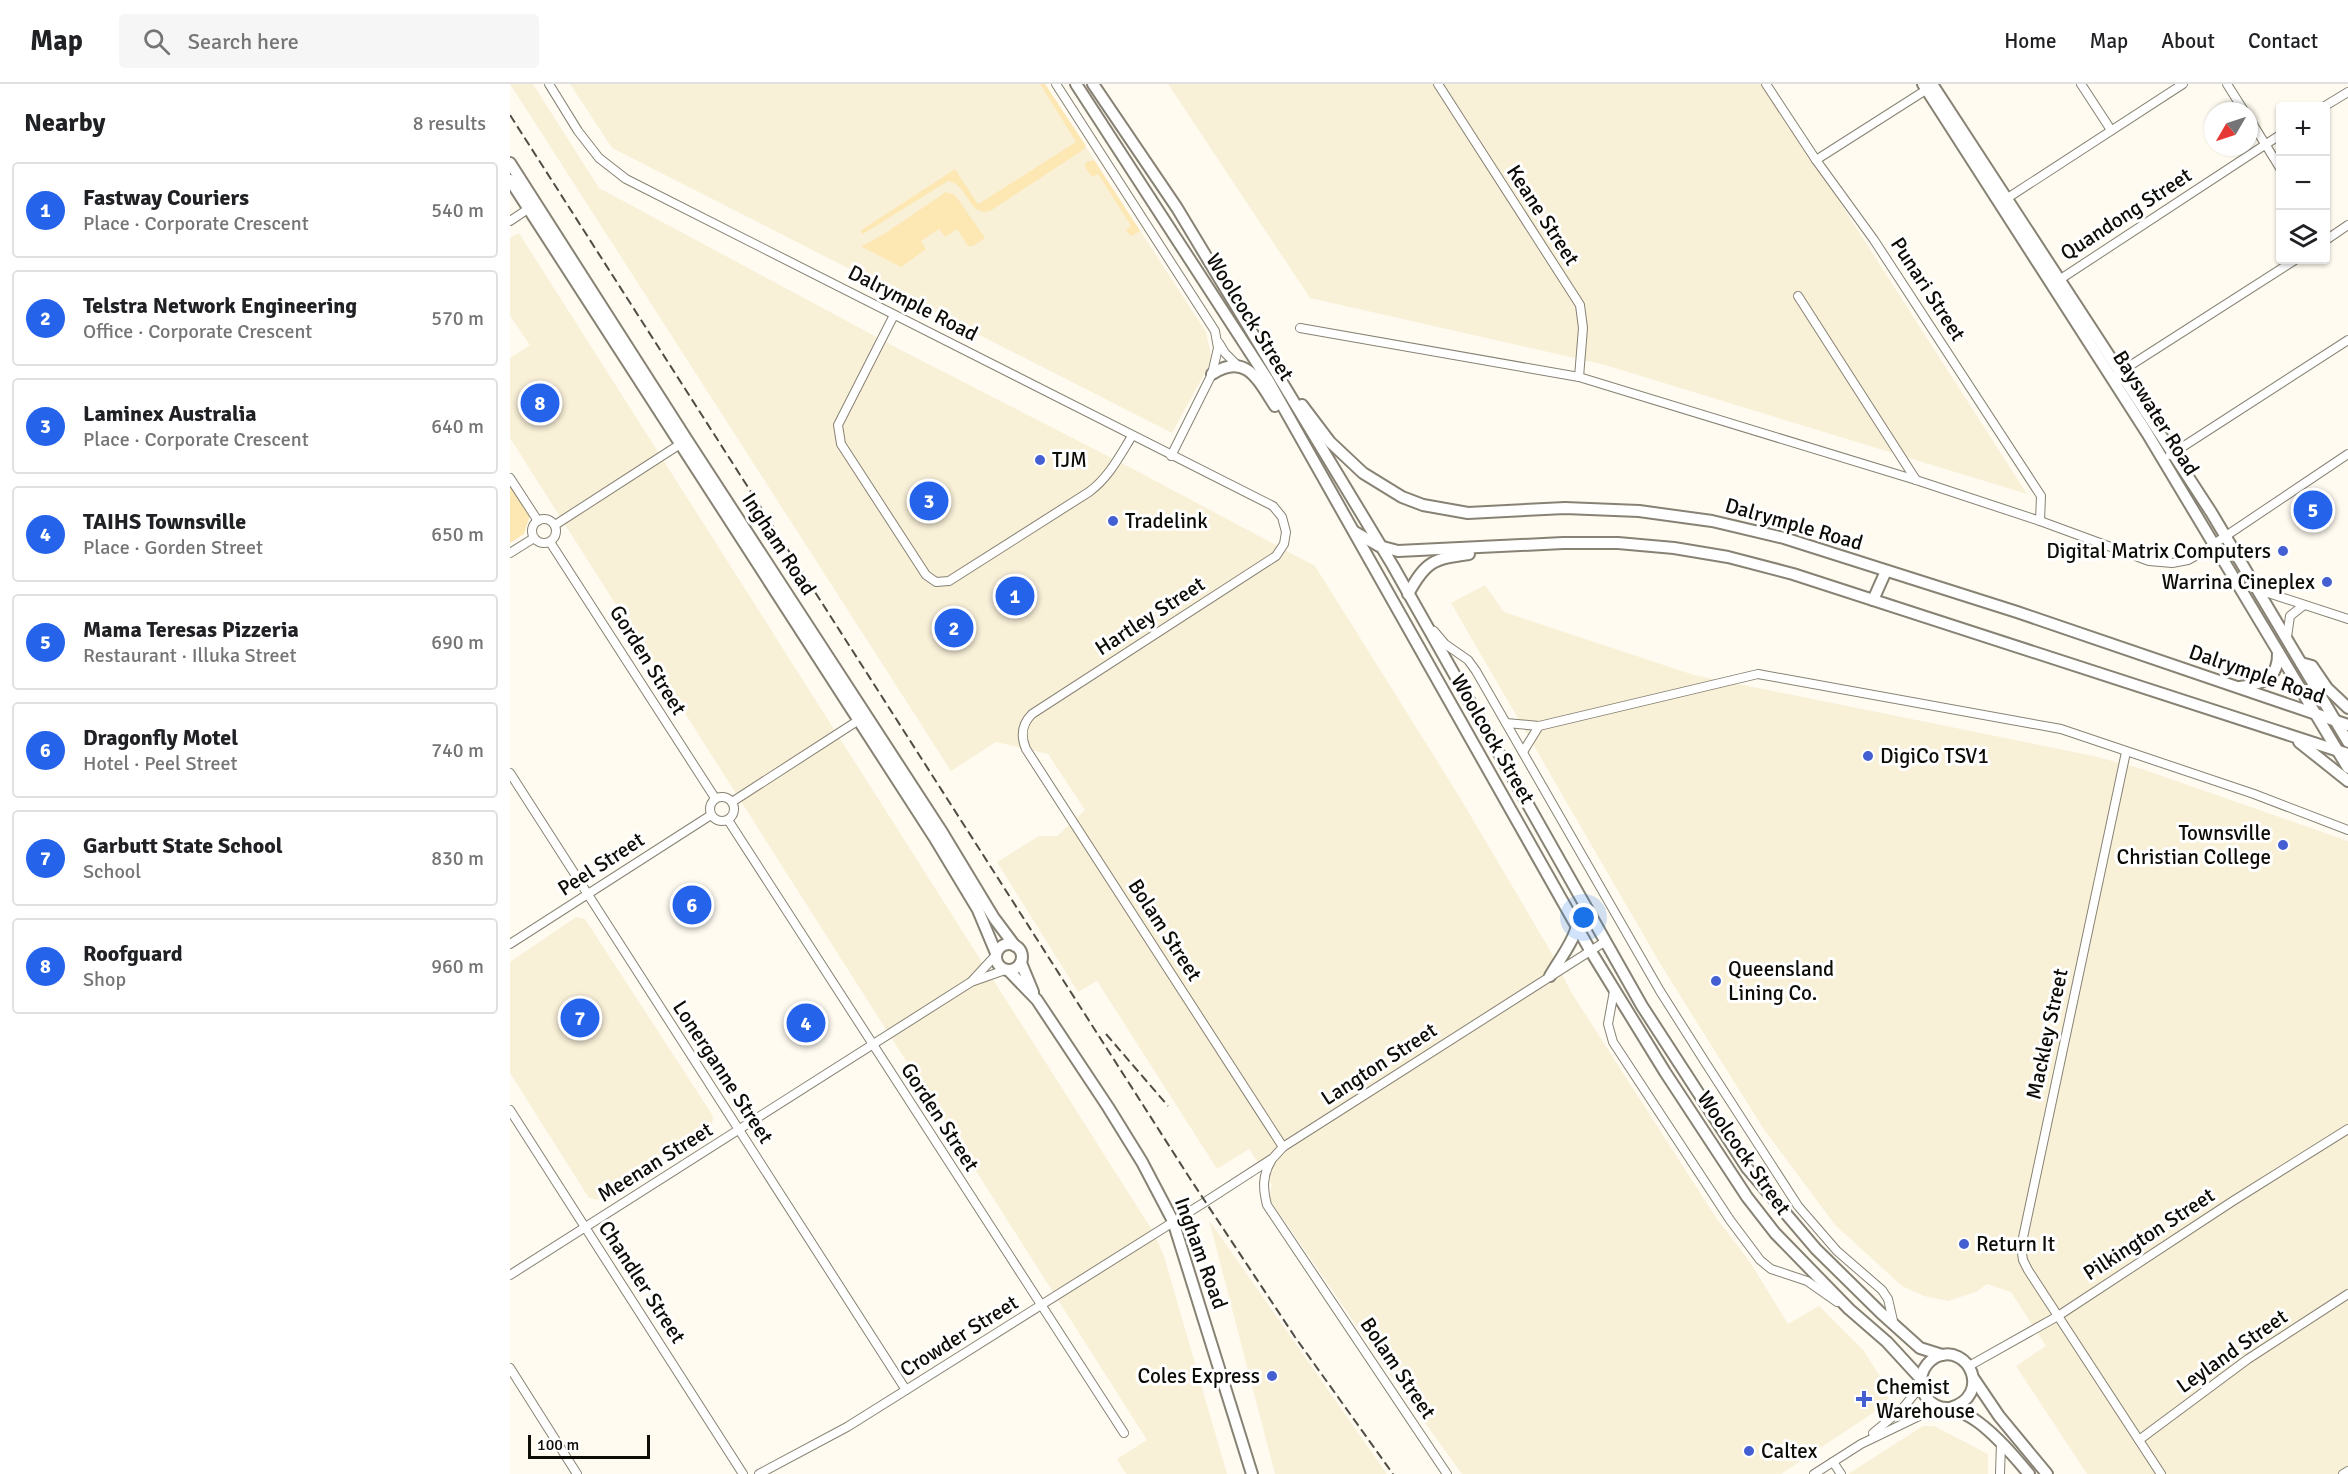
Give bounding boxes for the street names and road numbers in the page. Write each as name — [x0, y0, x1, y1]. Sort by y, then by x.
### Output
street label: Keane Street — [1501, 160, 1585, 270]
street label: Quandong Street — [2056, 162, 2196, 266]
street label: Punari Street — [1885, 232, 1971, 346]
street label: Woolcock Street — [1200, 249, 1300, 385]
street label: Dalrymple Road — [844, 259, 982, 347]
street label: Bayswater Road — [2107, 346, 2205, 480]
street label: Ingham Road — [736, 488, 822, 600]
street label: Dalrymple Road — [1722, 492, 1866, 556]
street label: Hartley Street — [1090, 571, 1210, 661]
street label: Gorden Street — [604, 600, 692, 720]
street label: Dalrymple Road — [2186, 639, 2328, 709]
street label: Woolcock Street — [1445, 670, 1541, 808]
street label: Peel Street — [553, 826, 649, 902]
street label: Bolam Street — [1122, 874, 1208, 986]
street label: Mackley Street — [2020, 966, 2074, 1102]
street label: Lonerganne Street — [667, 996, 779, 1148]
street label: Langton Street — [1316, 1017, 1442, 1111]
street label: Gorden Street — [895, 1058, 985, 1176]
street label: Woolcock Street — [1692, 1086, 1796, 1220]
street label: Meenan Street — [593, 1116, 717, 1208]
street label: Pilkington Street — [2078, 1182, 2220, 1286]
street label: Ingham Road — [1169, 1194, 1233, 1312]
street label: Chandler Street — [593, 1216, 691, 1348]
street label: Crowder Street — [895, 1289, 1023, 1383]
street label: Leyland Street — [2172, 1303, 2292, 1399]
street label: Bolam Street — [1355, 1312, 1441, 1424]

